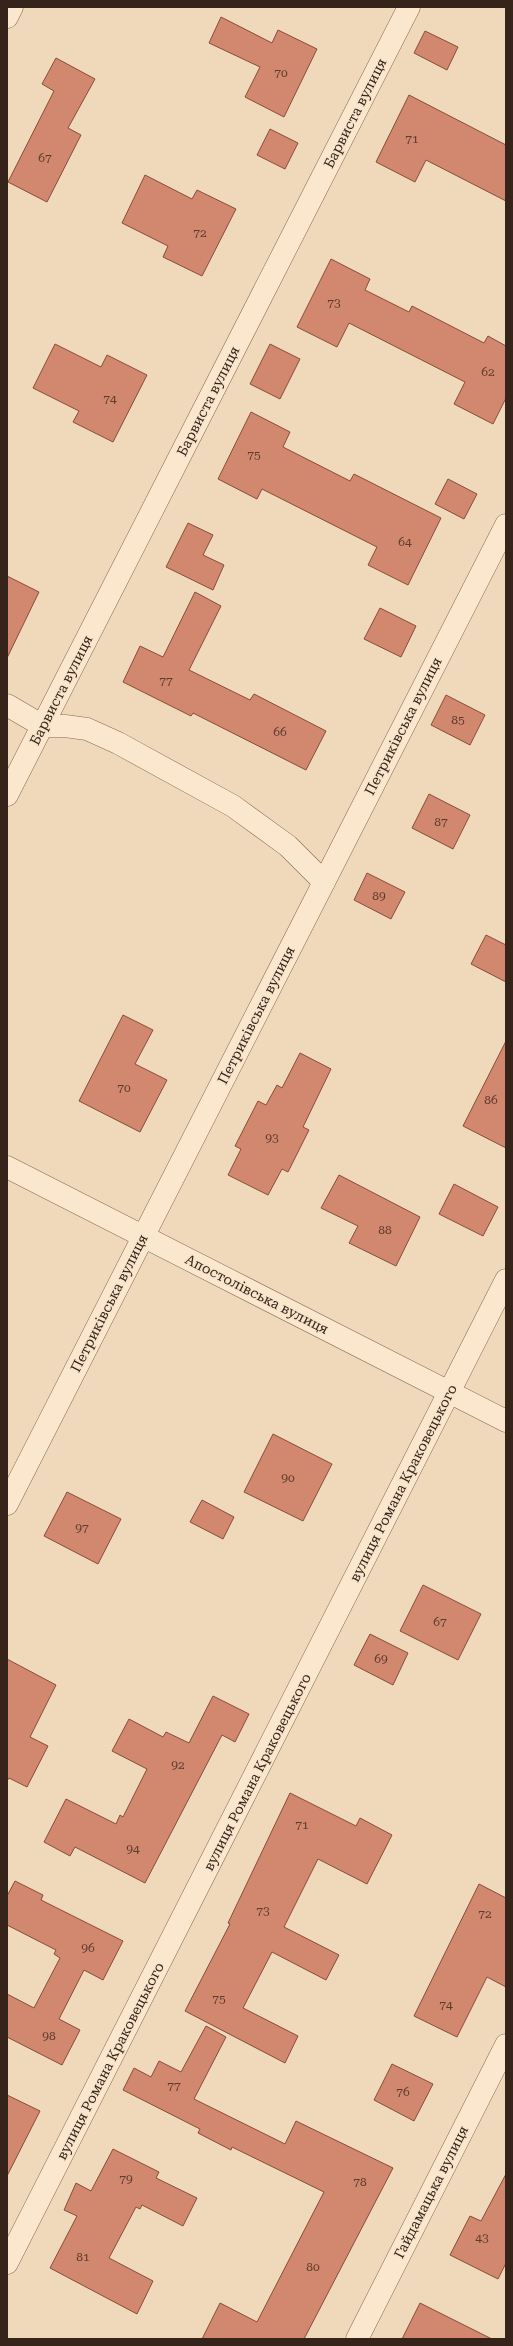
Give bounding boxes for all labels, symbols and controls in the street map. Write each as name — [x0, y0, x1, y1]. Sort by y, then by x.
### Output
street label: Барвиста вулиця — [320, 55, 390, 171]
house number: 70 — [274, 66, 288, 80]
house number: 71 — [405, 132, 419, 146]
house number: 67 — [38, 151, 52, 165]
house number: 72 — [193, 226, 207, 240]
house number: 73 — [327, 296, 341, 310]
street label: Барвиста вулиця — [173, 343, 243, 459]
house number: 62 — [481, 365, 495, 379]
house number: 74 — [103, 392, 117, 406]
house number: 75 — [247, 448, 261, 462]
house number: 64 — [398, 535, 412, 549]
street label: Барвиста вулиця — [26, 632, 96, 748]
street label: Петриківська вулиця — [361, 654, 445, 798]
house number: 77 — [159, 674, 173, 688]
house number: 85 — [451, 713, 465, 727]
house number: 66 — [273, 725, 287, 739]
house number: 87 — [434, 815, 448, 829]
house number: 89 — [372, 889, 386, 903]
street label: Петриківська вулиця — [214, 943, 298, 1087]
house number: 70 — [117, 1081, 131, 1095]
house number: 86 — [484, 1093, 498, 1107]
house number: 93 — [265, 1131, 279, 1145]
house number: 88 — [378, 1223, 392, 1237]
street label: Петриківська вулиця — [67, 1231, 151, 1375]
street label: Апостолівська вулиця — [183, 1251, 331, 1337]
street label: вулиця Романа Краковецького — [346, 1382, 460, 1584]
house number: 90 — [281, 1471, 295, 1485]
house number: 97 — [75, 1521, 89, 1535]
house number: 67 — [433, 1615, 447, 1629]
house number: 69 — [374, 1652, 388, 1666]
street label: вулиця Романа Краковецького — [200, 1671, 314, 1873]
house number: 92 — [171, 1758, 185, 1772]
house number: 71 — [295, 1818, 309, 1832]
house number: 94 — [126, 1842, 140, 1856]
house number: 73 — [256, 1904, 270, 1918]
house number: 72 — [478, 1907, 492, 1921]
house number: 96 — [81, 1941, 95, 1955]
street label: вулиця Романа Краковецького — [53, 1960, 167, 2162]
house number: 75 — [212, 1992, 226, 2006]
house number: 74 — [439, 1998, 453, 2012]
house number: 98 — [42, 2029, 56, 2043]
house number: 77 — [167, 2079, 181, 2093]
house number: 76 — [396, 2085, 410, 2099]
street label: Гайдамацька вулиця — [391, 2123, 471, 2261]
house number: 79 — [119, 2172, 133, 2186]
house number: 78 — [353, 2175, 367, 2189]
house number: 43 — [475, 2231, 489, 2245]
house number: 81 — [76, 2250, 90, 2264]
house number: 80 — [306, 2260, 320, 2274]

